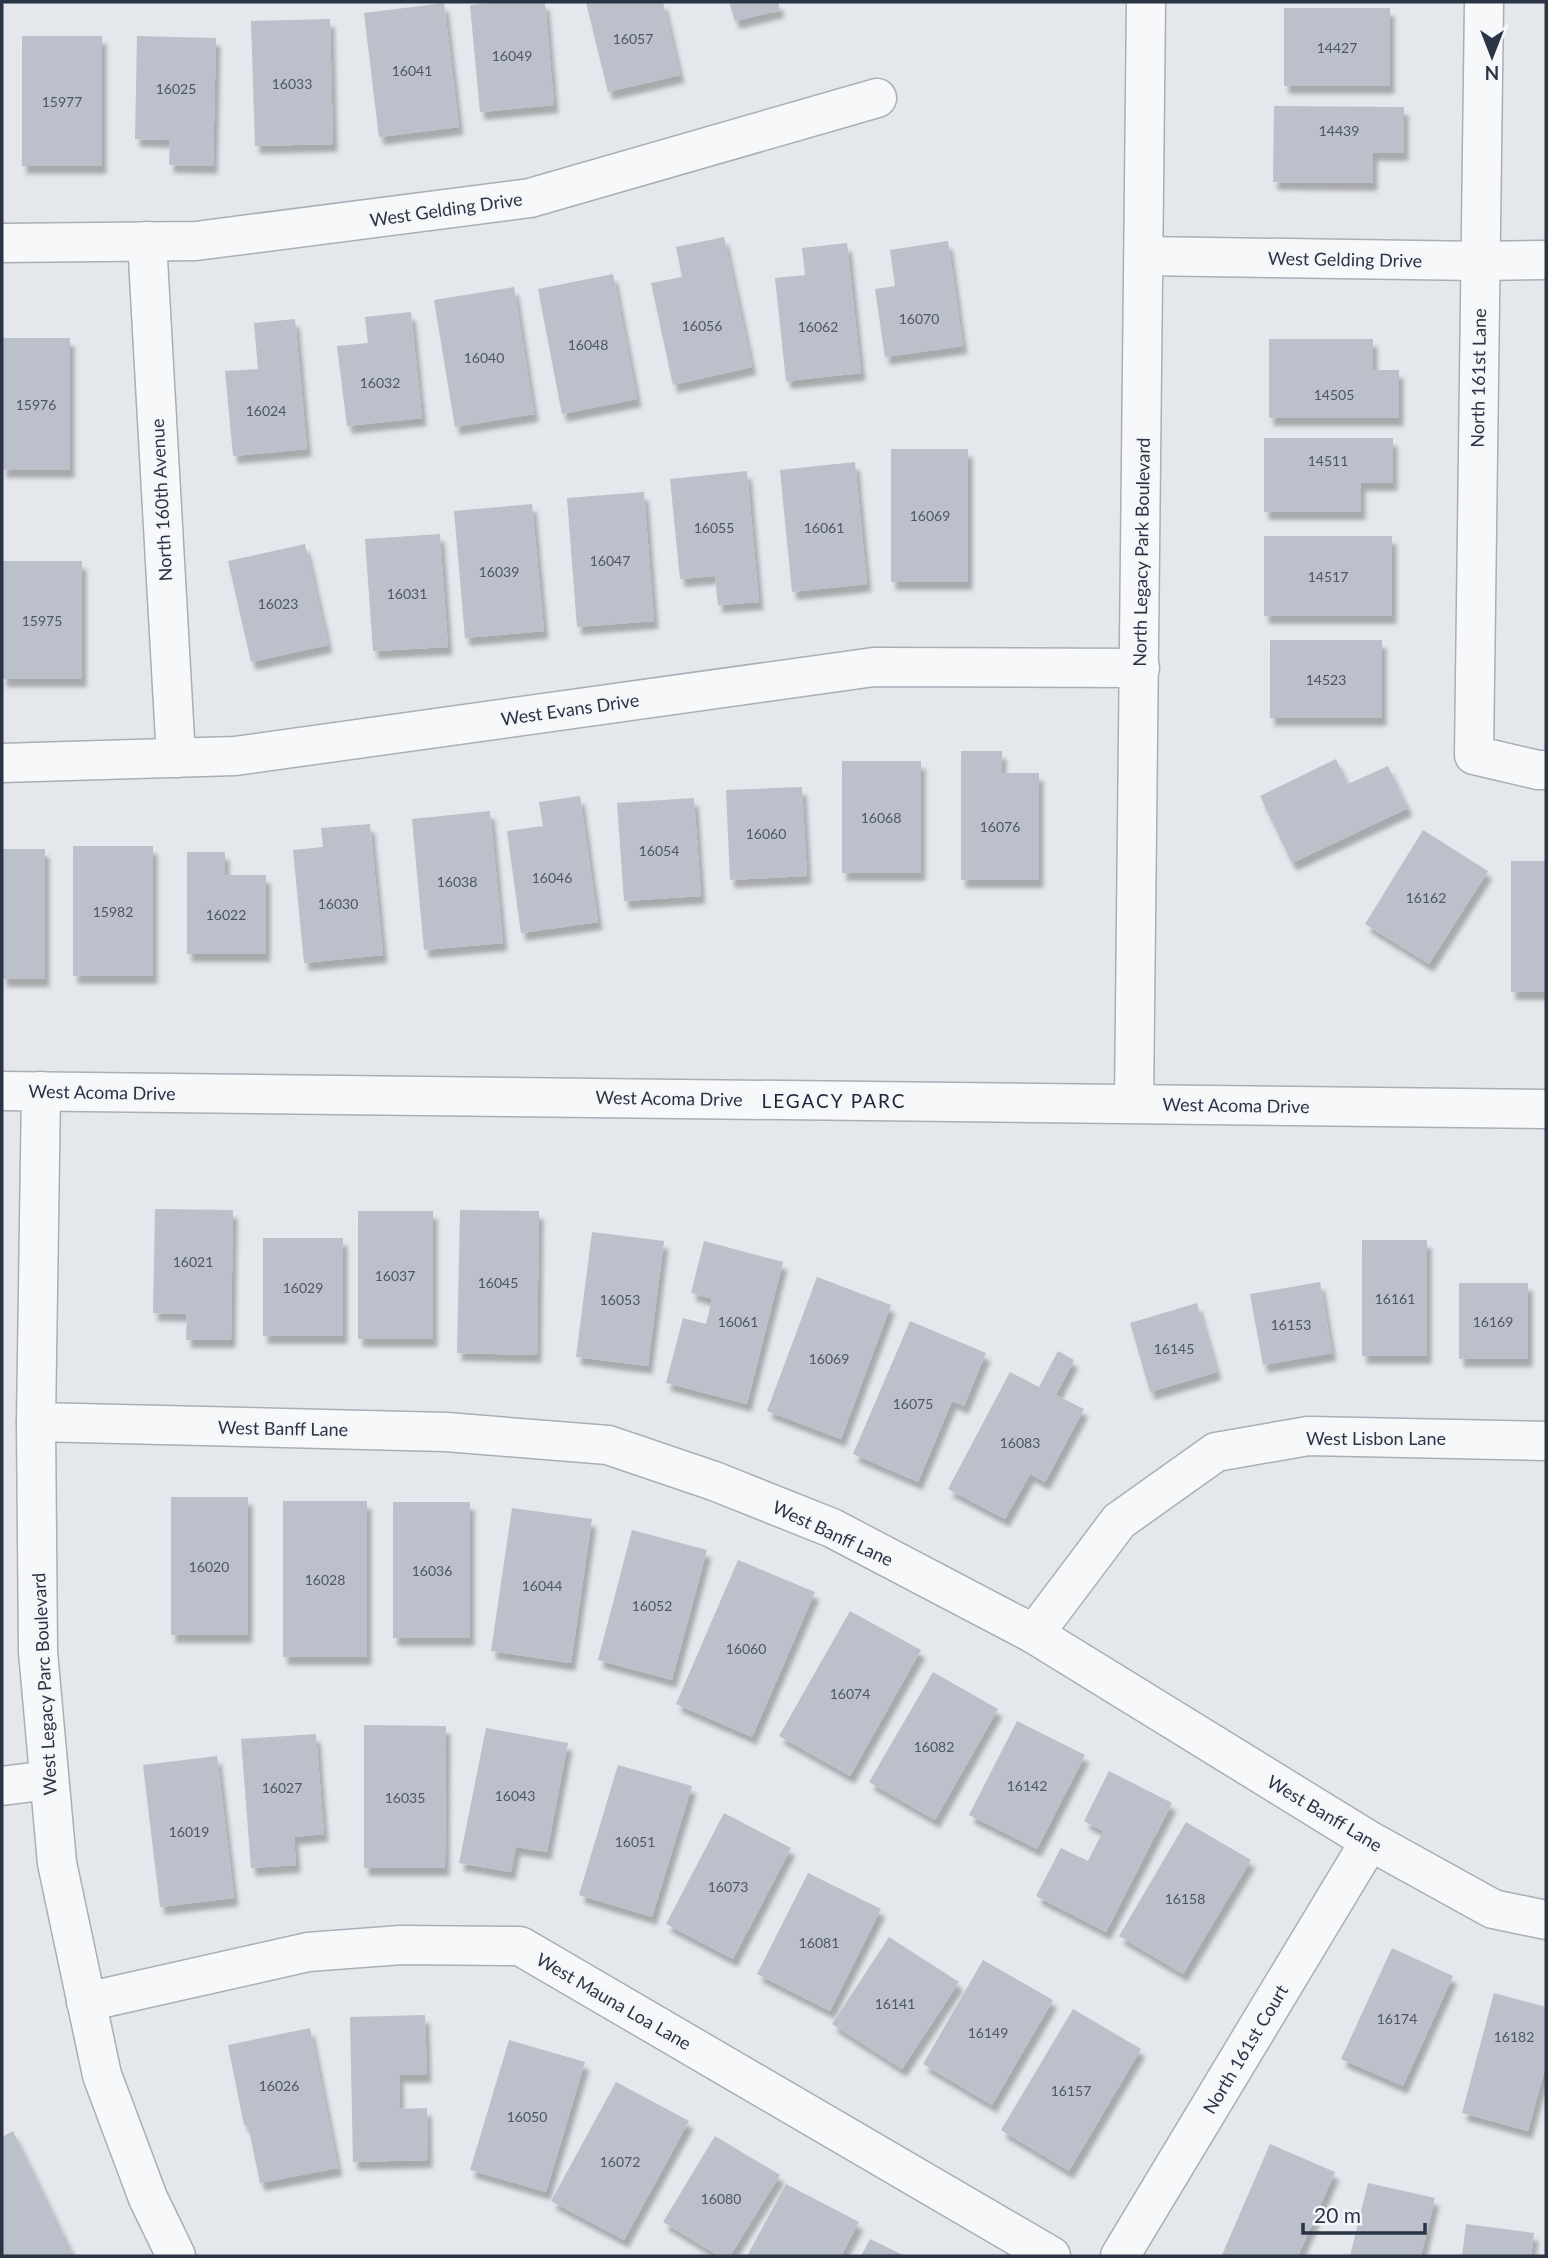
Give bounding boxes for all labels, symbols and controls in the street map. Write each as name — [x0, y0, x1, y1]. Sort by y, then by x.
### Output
north arrow — [1457, 21, 1527, 91]
house number: 16057 — [613, 30, 653, 47]
house number: 14427 — [1317, 39, 1357, 56]
house number: 16049 — [492, 47, 532, 64]
house number: 16041 — [392, 62, 432, 79]
text: N — [1485, 62, 1499, 85]
house number: 16033 — [272, 75, 312, 92]
house number: 16025 — [156, 80, 196, 97]
house number: 15977 — [42, 93, 82, 110]
house number: 14439 — [1319, 122, 1359, 139]
street label: West Gelding Drive — [368, 187, 524, 231]
street label: West Gelding Drive — [1268, 247, 1422, 271]
street label: North 161st Lane — [1466, 308, 1490, 448]
house number: 16070 — [899, 310, 939, 327]
house number: 16056 — [682, 317, 722, 334]
house number: 16062 — [798, 318, 838, 335]
house number: 16048 — [568, 336, 608, 353]
house number: 16040 — [464, 349, 504, 366]
house number: 16032 — [360, 374, 400, 391]
house number: 14505 — [1314, 386, 1354, 403]
house number: 15976 — [16, 396, 56, 413]
house number: 16024 — [246, 402, 286, 419]
street label: North 160th Avenue — [146, 418, 176, 582]
street label: North Legacy Park Boulevard — [1128, 437, 1154, 667]
house number: 14511 — [1308, 452, 1348, 469]
house number: 16069 — [910, 507, 950, 524]
house number: 16055 — [694, 519, 734, 536]
house number: 16061 — [804, 519, 844, 536]
house number: 16047 — [590, 552, 630, 569]
house number: 16039 — [479, 563, 519, 580]
house number: 14517 — [1308, 568, 1348, 585]
house number: 16031 — [387, 585, 427, 602]
house number: 16023 — [258, 595, 298, 612]
house number: 15975 — [22, 612, 62, 629]
house number: 14523 — [1306, 671, 1346, 688]
street label: West Evans Drive — [499, 688, 641, 730]
house number: 16068 — [861, 809, 901, 826]
house number: 16076 — [980, 818, 1020, 835]
house number: 16060 — [746, 825, 786, 842]
house number: 16054 — [639, 842, 679, 859]
house number: 16046 — [532, 869, 572, 886]
house number: 16038 — [437, 873, 477, 890]
house number: 16162 — [1406, 889, 1446, 906]
house number: 16030 — [318, 895, 358, 912]
house number: 15982 — [93, 903, 133, 920]
house number: 16022 — [206, 906, 246, 923]
street label: West Acoma Drive — [28, 1080, 176, 1104]
street label: West Acoma Drive — [595, 1086, 743, 1110]
district label: LEGACY PARC — [761, 1089, 907, 1112]
street label: West Acoma Drive — [1162, 1093, 1310, 1117]
house number: 16021 — [173, 1253, 213, 1270]
house number: 16037 — [375, 1267, 415, 1284]
house number: 16045 — [478, 1274, 518, 1291]
house number: 16029 — [283, 1279, 323, 1296]
house number: 16161 — [1375, 1290, 1415, 1307]
house number: 16053 — [600, 1291, 640, 1308]
house number: 16061 — [718, 1313, 758, 1330]
house number: 16169 — [1473, 1313, 1513, 1330]
house number: 16153 — [1271, 1316, 1311, 1333]
house number: 16145 — [1154, 1340, 1194, 1357]
house number: 16069 — [809, 1350, 849, 1367]
house number: 16075 — [893, 1395, 933, 1412]
street label: West Banff Lane — [218, 1416, 348, 1440]
street label: West Lisbon Lane — [1306, 1427, 1446, 1449]
house number: 16083 — [1000, 1434, 1040, 1451]
street label: West Banff Lane — [769, 1495, 897, 1571]
house number: 16020 — [189, 1558, 229, 1575]
house number: 16036 — [412, 1562, 452, 1579]
house number: 16028 — [305, 1571, 345, 1588]
street label: West Legacy Parc Boulevard — [27, 1572, 61, 1796]
house number: 16044 — [522, 1577, 562, 1594]
house number: 16052 — [632, 1597, 672, 1614]
house number: 16060 — [726, 1640, 766, 1657]
house number: 16074 — [830, 1685, 870, 1702]
house number: 16082 — [914, 1738, 954, 1755]
street label: West Banff Lane — [1263, 1770, 1387, 1856]
house number: 16142 — [1007, 1777, 1047, 1794]
house number: 16027 — [262, 1779, 302, 1796]
house number: 16043 — [495, 1787, 535, 1804]
house number: 16035 — [385, 1789, 425, 1806]
house number: 16019 — [169, 1823, 209, 1840]
house number: 16051 — [615, 1833, 655, 1850]
house number: 16073 — [708, 1878, 748, 1895]
house number: 16158 — [1165, 1890, 1205, 1907]
house number: 16081 — [799, 1934, 839, 1951]
street label: West Mauna Loa Lane — [533, 1948, 695, 2054]
street label: North 161st Court — [1198, 1980, 1292, 2117]
house number: 16141 — [875, 1995, 915, 2012]
house number: 16174 — [1377, 2010, 1417, 2027]
house number: 16149 — [968, 2024, 1008, 2041]
house number: 16182 — [1494, 2028, 1534, 2045]
house number: 16026 — [259, 2077, 299, 2094]
house number: 16157 — [1051, 2082, 1091, 2099]
house number: 16050 — [507, 2108, 547, 2125]
house number: 16072 — [600, 2153, 640, 2170]
house number: 16080 — [701, 2190, 741, 2207]
scale bar — [1303, 2192, 1426, 2236]
text: 20 m — [1314, 2202, 1361, 2227]

